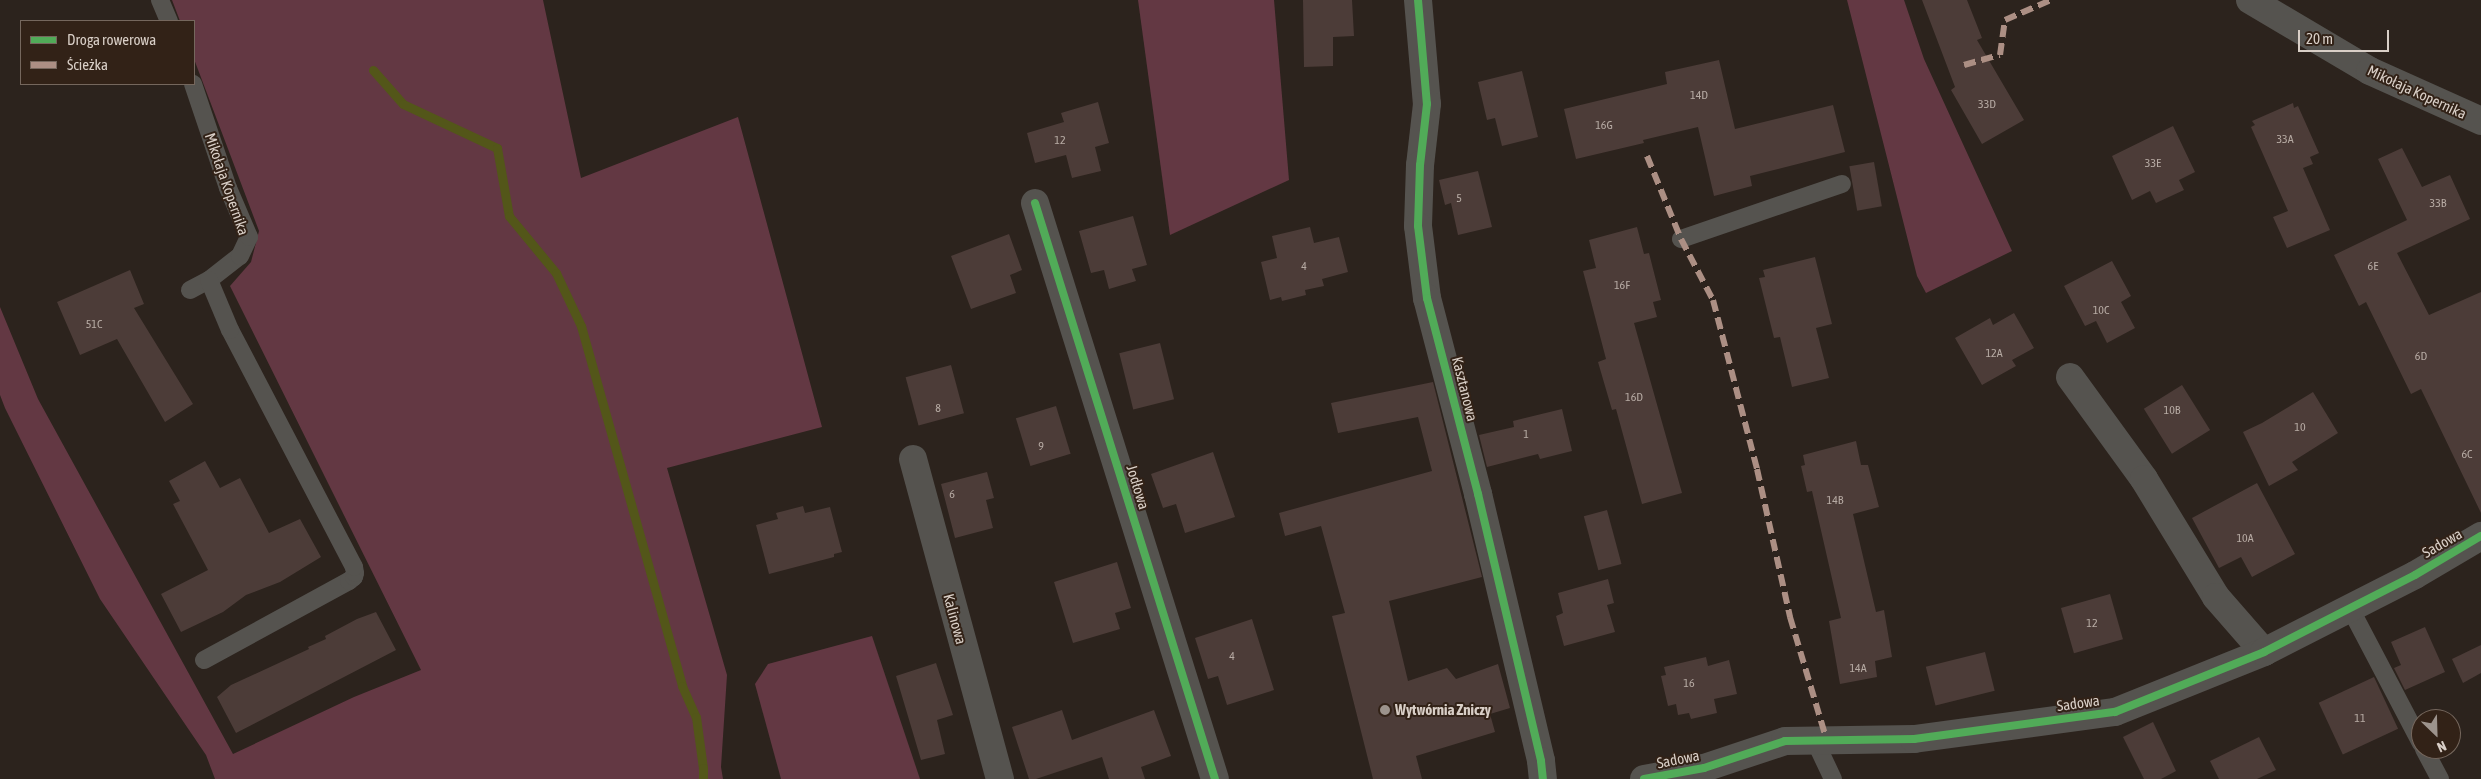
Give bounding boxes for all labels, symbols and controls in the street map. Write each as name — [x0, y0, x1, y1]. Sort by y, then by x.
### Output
legend — [20, 20, 195, 85]
scale bar — [2301, 20, 2392, 52]
text: 20 m — [2306, 30, 2333, 47]
text: Droga rowerowa — [67, 31, 156, 48]
text: Ścieżka — [67, 56, 108, 73]
street label: Mikołaja Kopernika — [2365, 61, 2469, 123]
house number: 14D — [1690, 89, 1708, 103]
house number: 33D — [1978, 98, 1996, 112]
house number: 16G — [1595, 119, 1613, 133]
street label: Mikołaja Kopernika — [201, 130, 253, 238]
house number: 33A — [2276, 133, 2294, 147]
house number: 12 — [1054, 134, 1066, 148]
house number: 33E — [2145, 157, 2161, 171]
house number: 5 — [1456, 192, 1462, 206]
house number: 33B — [2430, 197, 2446, 211]
house number: 4 — [1301, 260, 1307, 274]
house number: 6E — [2368, 260, 2378, 274]
house number: 16F — [1614, 279, 1630, 293]
house number: 10C — [2093, 304, 2109, 318]
house number: 51C — [86, 318, 102, 332]
house number: 12A — [1985, 347, 2003, 361]
house number: 6D — [2415, 350, 2427, 364]
street label: Kasztanowa — [1448, 355, 1482, 423]
house number: 16D — [1625, 391, 1643, 405]
house number: 8 — [935, 402, 941, 416]
house number: 10B — [2164, 404, 2180, 418]
house number: 10 — [2294, 421, 2306, 435]
house number: 1 — [1523, 428, 1529, 442]
house number: 9 — [1038, 440, 1044, 454]
house number: 6C — [2461, 448, 2473, 462]
street label: Jodłowa — [1123, 463, 1153, 511]
house number: 6 — [949, 488, 955, 502]
house number: 14B — [1827, 494, 1843, 508]
street label: Sadowa — [2419, 524, 2465, 562]
house number: 10A — [2236, 532, 2254, 546]
street label: Kalinowa — [940, 592, 970, 646]
house number: 12 — [2086, 617, 2098, 631]
house number: 4 — [1229, 650, 1235, 664]
house number: 14A — [1849, 662, 1867, 676]
house number: 16 — [1683, 677, 1695, 691]
street label: Sadowa — [2055, 691, 2101, 715]
place label: Wytwórnia Zniczy — [1395, 701, 1491, 719]
marker: Wytwórnia Zniczy — [1379, 704, 1391, 716]
north arrow — [2411, 709, 2461, 759]
house number: 11 — [2354, 712, 2366, 726]
text: N — [2435, 738, 2449, 756]
street label: Sadowa — [1655, 746, 1701, 772]

